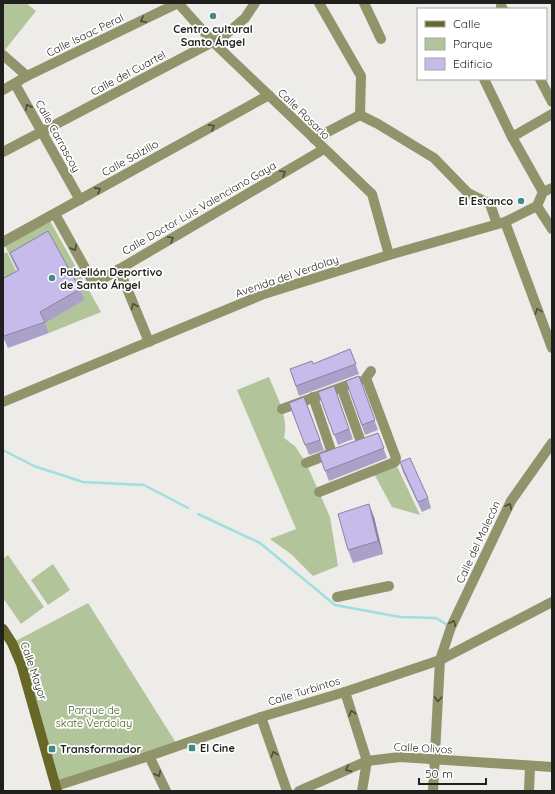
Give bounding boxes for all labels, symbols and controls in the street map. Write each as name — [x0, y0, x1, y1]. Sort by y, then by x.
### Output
legend — [417, 8, 547, 80]
street label: Calle Isaac Peral — [44, 10, 126, 60]
marker: Centro cultural Santo Ángel — [208, 11, 218, 21]
one-way arrow — [139, 15, 147, 23]
text: Calle — [453, 16, 481, 31]
place label: Centro cultural Santo Ángel — [173, 22, 253, 49]
text: Parque — [453, 36, 493, 51]
street label: Calle del Cuartel — [88, 47, 168, 99]
text: Edificio — [453, 56, 493, 71]
street label: Calle Rosario — [275, 86, 333, 143]
street label: Calle Carrascoy — [32, 97, 84, 175]
one-way arrow — [26, 104, 33, 112]
one-way arrow — [208, 124, 215, 131]
street label: Calle Salzillo — [99, 137, 161, 179]
street label: Calle Doctor Luis Valenciano Gaya — [120, 158, 278, 258]
one-way arrow — [279, 170, 286, 178]
one-way arrow — [94, 187, 102, 194]
place label: El Estanco — [459, 194, 513, 208]
marker: El Estanco — [516, 196, 526, 206]
one-way arrow — [167, 236, 174, 243]
one-way arrow — [69, 244, 77, 251]
street label: Avenida del Verdolay — [234, 252, 340, 300]
place label: Pabellón Deportivo de Santo Ángel — [60, 265, 163, 292]
marker: Pabellón Deportivo de Santo Ángel — [47, 273, 57, 283]
one-way arrow — [131, 303, 139, 311]
one-way arrow — [535, 308, 543, 315]
street label: Calle del Malecón — [453, 498, 503, 586]
one-way arrow — [504, 503, 512, 510]
one-way arrow — [448, 620, 456, 628]
street label: Calle Mayor — [17, 640, 51, 703]
street label: Calle Turbintos — [266, 673, 342, 709]
one-way arrow — [433, 696, 442, 702]
park label: Parque de skate Verdolay — [56, 703, 132, 730]
one-way arrow — [348, 710, 357, 717]
street label: Calle Olivos — [393, 739, 453, 757]
place label: El Cine — [200, 741, 235, 755]
place label: Transformador — [60, 742, 142, 756]
marker: El Cine — [187, 743, 197, 753]
marker: Transformador — [47, 744, 57, 754]
one-way arrow — [271, 751, 279, 758]
scale bar — [419, 760, 486, 786]
one-way arrow — [345, 764, 353, 772]
text: 50 m — [425, 766, 453, 781]
one-way arrow — [153, 769, 161, 777]

